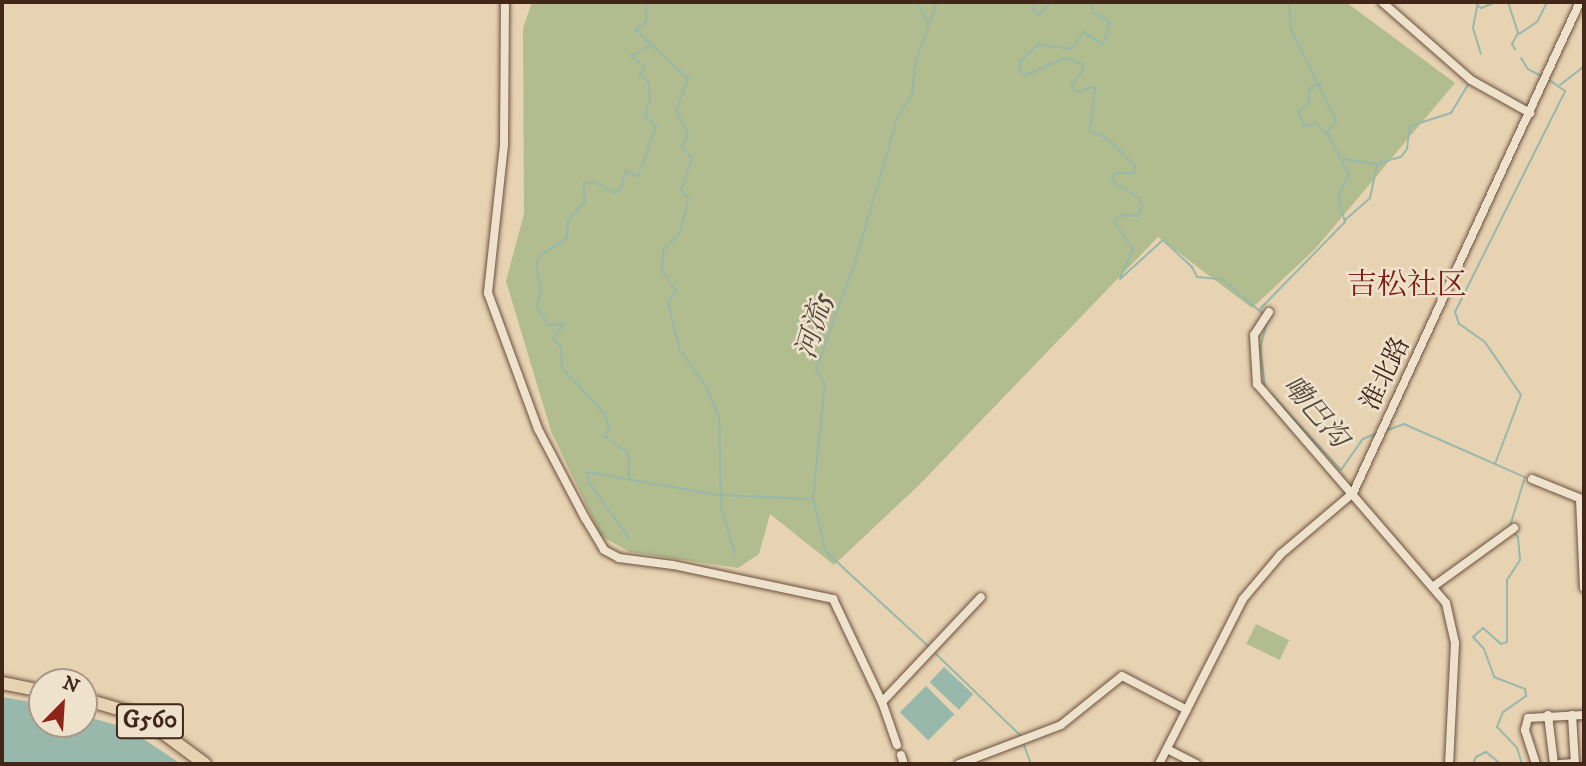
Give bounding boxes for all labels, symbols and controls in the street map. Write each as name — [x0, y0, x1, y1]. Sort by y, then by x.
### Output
district label: 吉松社区 — [1347, 268, 1467, 304]
water label: 河流5 — [790, 289, 840, 363]
street label: 淮北路 — [1355, 332, 1417, 416]
water label: 嘞巴沟 — [1275, 369, 1355, 455]
north arrow — [28, 668, 98, 738]
text: N — [59, 672, 83, 699]
road number: G560 — [115, 700, 185, 742]

